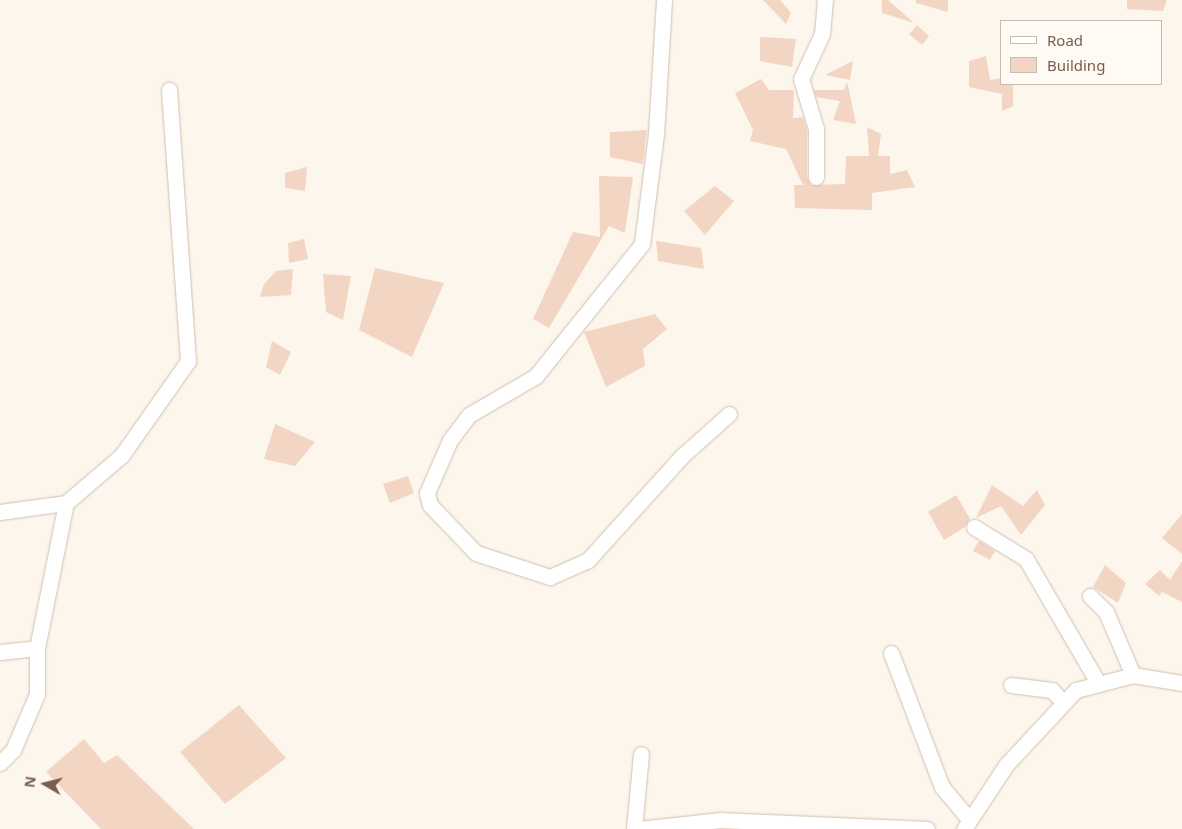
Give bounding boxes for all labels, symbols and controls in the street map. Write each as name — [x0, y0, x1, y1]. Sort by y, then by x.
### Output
legend — [1000, 20, 1162, 85]
text: Road — [1047, 30, 1083, 50]
text: Building — [1047, 55, 1105, 75]
north arrow — [20, 759, 70, 809]
text: N — [19, 775, 40, 789]

